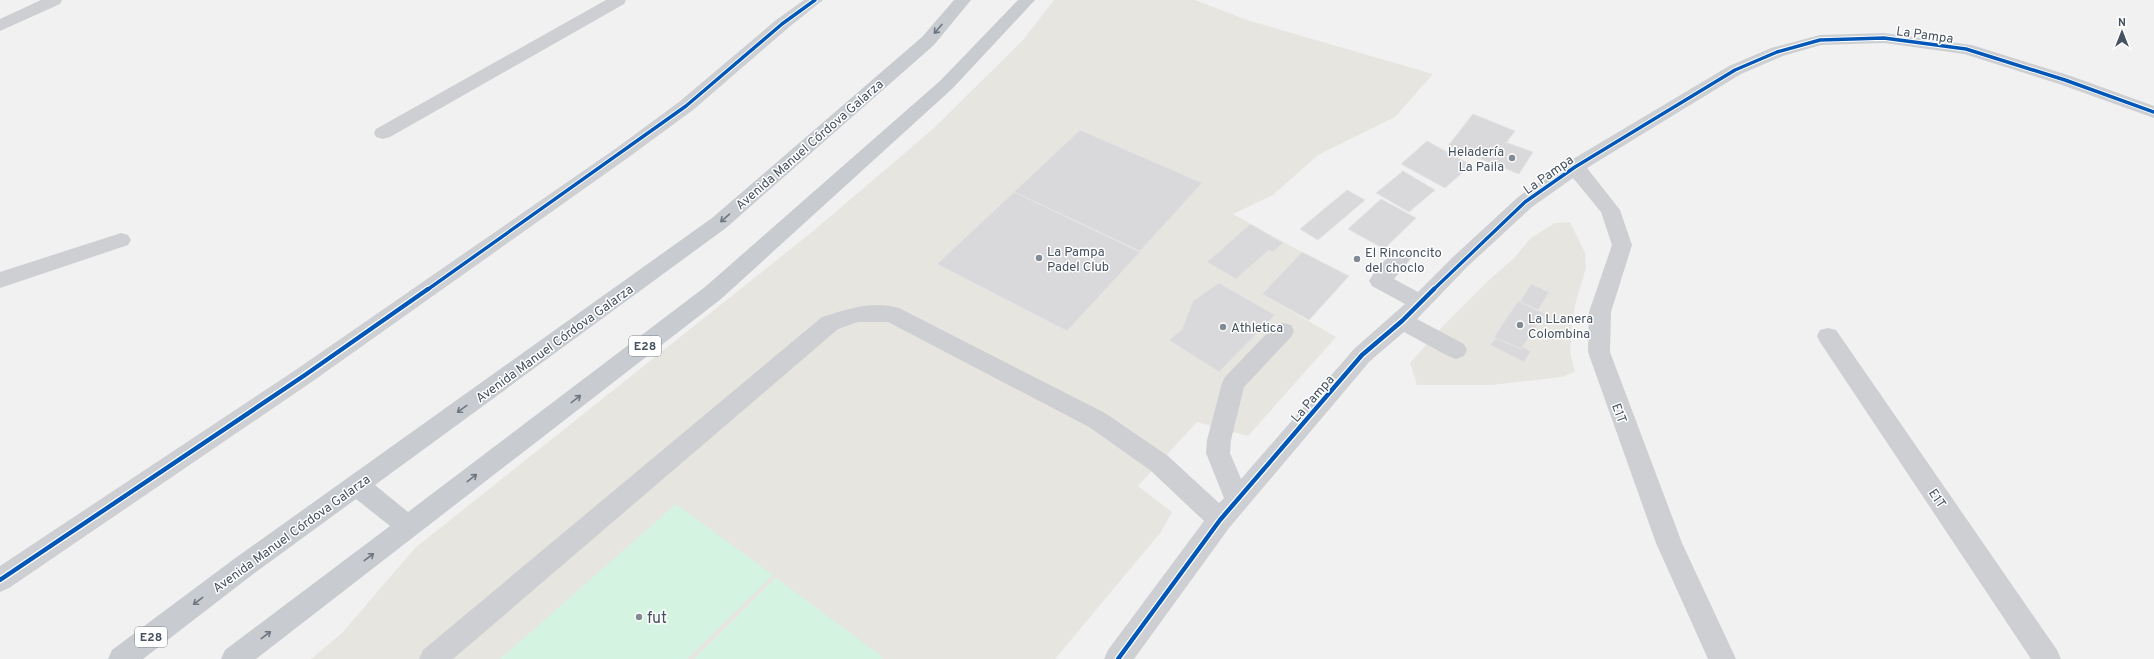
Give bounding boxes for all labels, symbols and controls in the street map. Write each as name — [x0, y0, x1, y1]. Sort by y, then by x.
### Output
north arrow — [2102, 12, 2142, 52]
text: N — [2118, 16, 2126, 30]
one-way arrow — [933, 24, 942, 35]
street label: La Pampa — [1895, 24, 1954, 48]
street label: Avenida Manuel Córdova Galarza — [733, 77, 887, 214]
place label: Heladería La Paila — [1448, 145, 1504, 176]
marker: Heladería La Paila — [1507, 153, 1517, 163]
street label: La Pampa — [1521, 153, 1577, 199]
one-way arrow — [720, 213, 731, 222]
place label: La Pampa Padel Club — [1047, 245, 1109, 276]
place label: El Rinconcito del choclo — [1365, 246, 1442, 277]
marker: La Pampa Padel Club — [1034, 253, 1044, 263]
marker: El Rinconcito del choclo — [1352, 254, 1362, 264]
street label: Avenida Manuel Córdova Galarza — [473, 282, 637, 407]
place label: La LLanera Colombina — [1528, 312, 1593, 343]
marker: La LLanera Colombina — [1515, 320, 1525, 330]
place label: Athletica — [1231, 321, 1283, 337]
marker: Athletica — [1218, 322, 1228, 332]
road number: E28 — [629, 336, 661, 356]
street label: La Pampa — [1289, 372, 1338, 426]
one-way arrow — [570, 395, 581, 403]
street label: E1T — [1607, 401, 1629, 426]
one-way arrow — [456, 405, 467, 413]
street label: Avenida Manuel Córdova Galarza — [210, 472, 374, 597]
one-way arrow — [467, 474, 478, 482]
street label: E1T — [1924, 486, 1949, 512]
one-way arrow — [364, 553, 375, 561]
one-way arrow — [193, 597, 204, 605]
place label: fut — [647, 609, 667, 629]
marker: fut — [634, 612, 644, 622]
road number: E28 — [135, 627, 167, 647]
one-way arrow — [260, 631, 271, 640]

